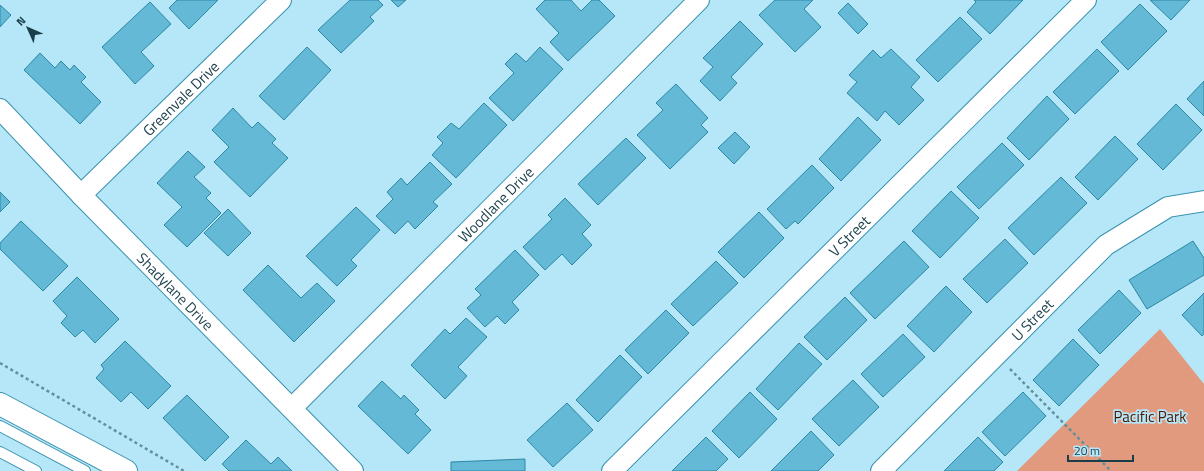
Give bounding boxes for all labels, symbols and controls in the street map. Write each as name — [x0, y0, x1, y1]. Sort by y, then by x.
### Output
north arrow — [8, 8, 48, 48]
text: N — [13, 13, 29, 29]
street label: Greenvale Drive — [137, 55, 224, 141]
street label: Woodlane Drive — [452, 161, 539, 247]
street label: V Street — [823, 209, 876, 262]
street label: Shadylane Drive — [132, 247, 220, 335]
street label: U Street — [1006, 292, 1059, 346]
park label: Pacific Park — [1114, 405, 1186, 428]
scale bar — [1068, 437, 1133, 463]
text: 20 m — [1074, 441, 1100, 460]

